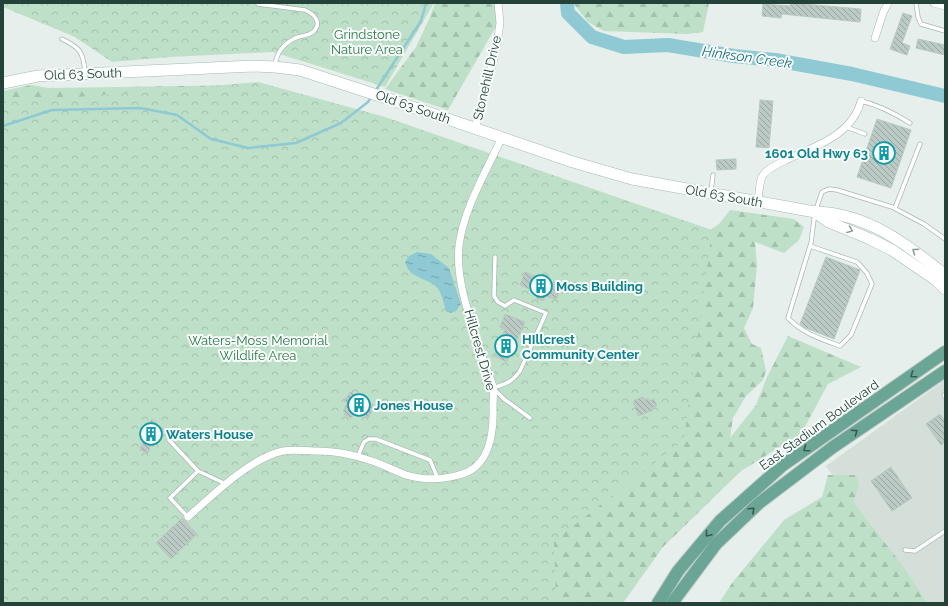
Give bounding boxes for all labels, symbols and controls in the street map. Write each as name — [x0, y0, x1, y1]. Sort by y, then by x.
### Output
park label: Grindstone Nature Area — [331, 27, 403, 57]
street label: Stonehill Drive — [470, 34, 504, 122]
water label: Hinkson Creek — [701, 43, 793, 71]
street label: Old 63 South — [44, 65, 122, 83]
street label: Old 63 South — [374, 87, 452, 127]
building icon: 1601 Old Hwy 63 — [871, 140, 897, 166]
place label: 1601 Old Hwy 63 — [765, 146, 868, 161]
street label: Old 63 South — [684, 182, 764, 210]
one-way arrow — [846, 226, 853, 234]
one-way arrow — [912, 249, 919, 256]
building icon: Moss Building — [528, 273, 554, 299]
place label: Moss Building — [556, 279, 643, 294]
street label: Hillcrest Drive — [461, 308, 499, 393]
place label: HIllcrest Community Center — [522, 332, 639, 362]
park label: Waters-Moss Memorial Wildlife Area — [188, 333, 328, 363]
building icon: HIllcrest Community Center — [493, 333, 519, 359]
one-way arrow — [910, 370, 917, 378]
street label: East Stadium Boulevard — [757, 377, 881, 473]
building icon: Jones House — [346, 392, 372, 418]
place label: Jones House — [374, 398, 453, 413]
building icon: Waters House — [138, 421, 164, 447]
place label: Waters House — [166, 427, 254, 442]
one-way arrow — [851, 430, 858, 437]
one-way arrow — [804, 444, 811, 451]
one-way arrow — [747, 507, 755, 515]
one-way arrow — [706, 529, 713, 537]

